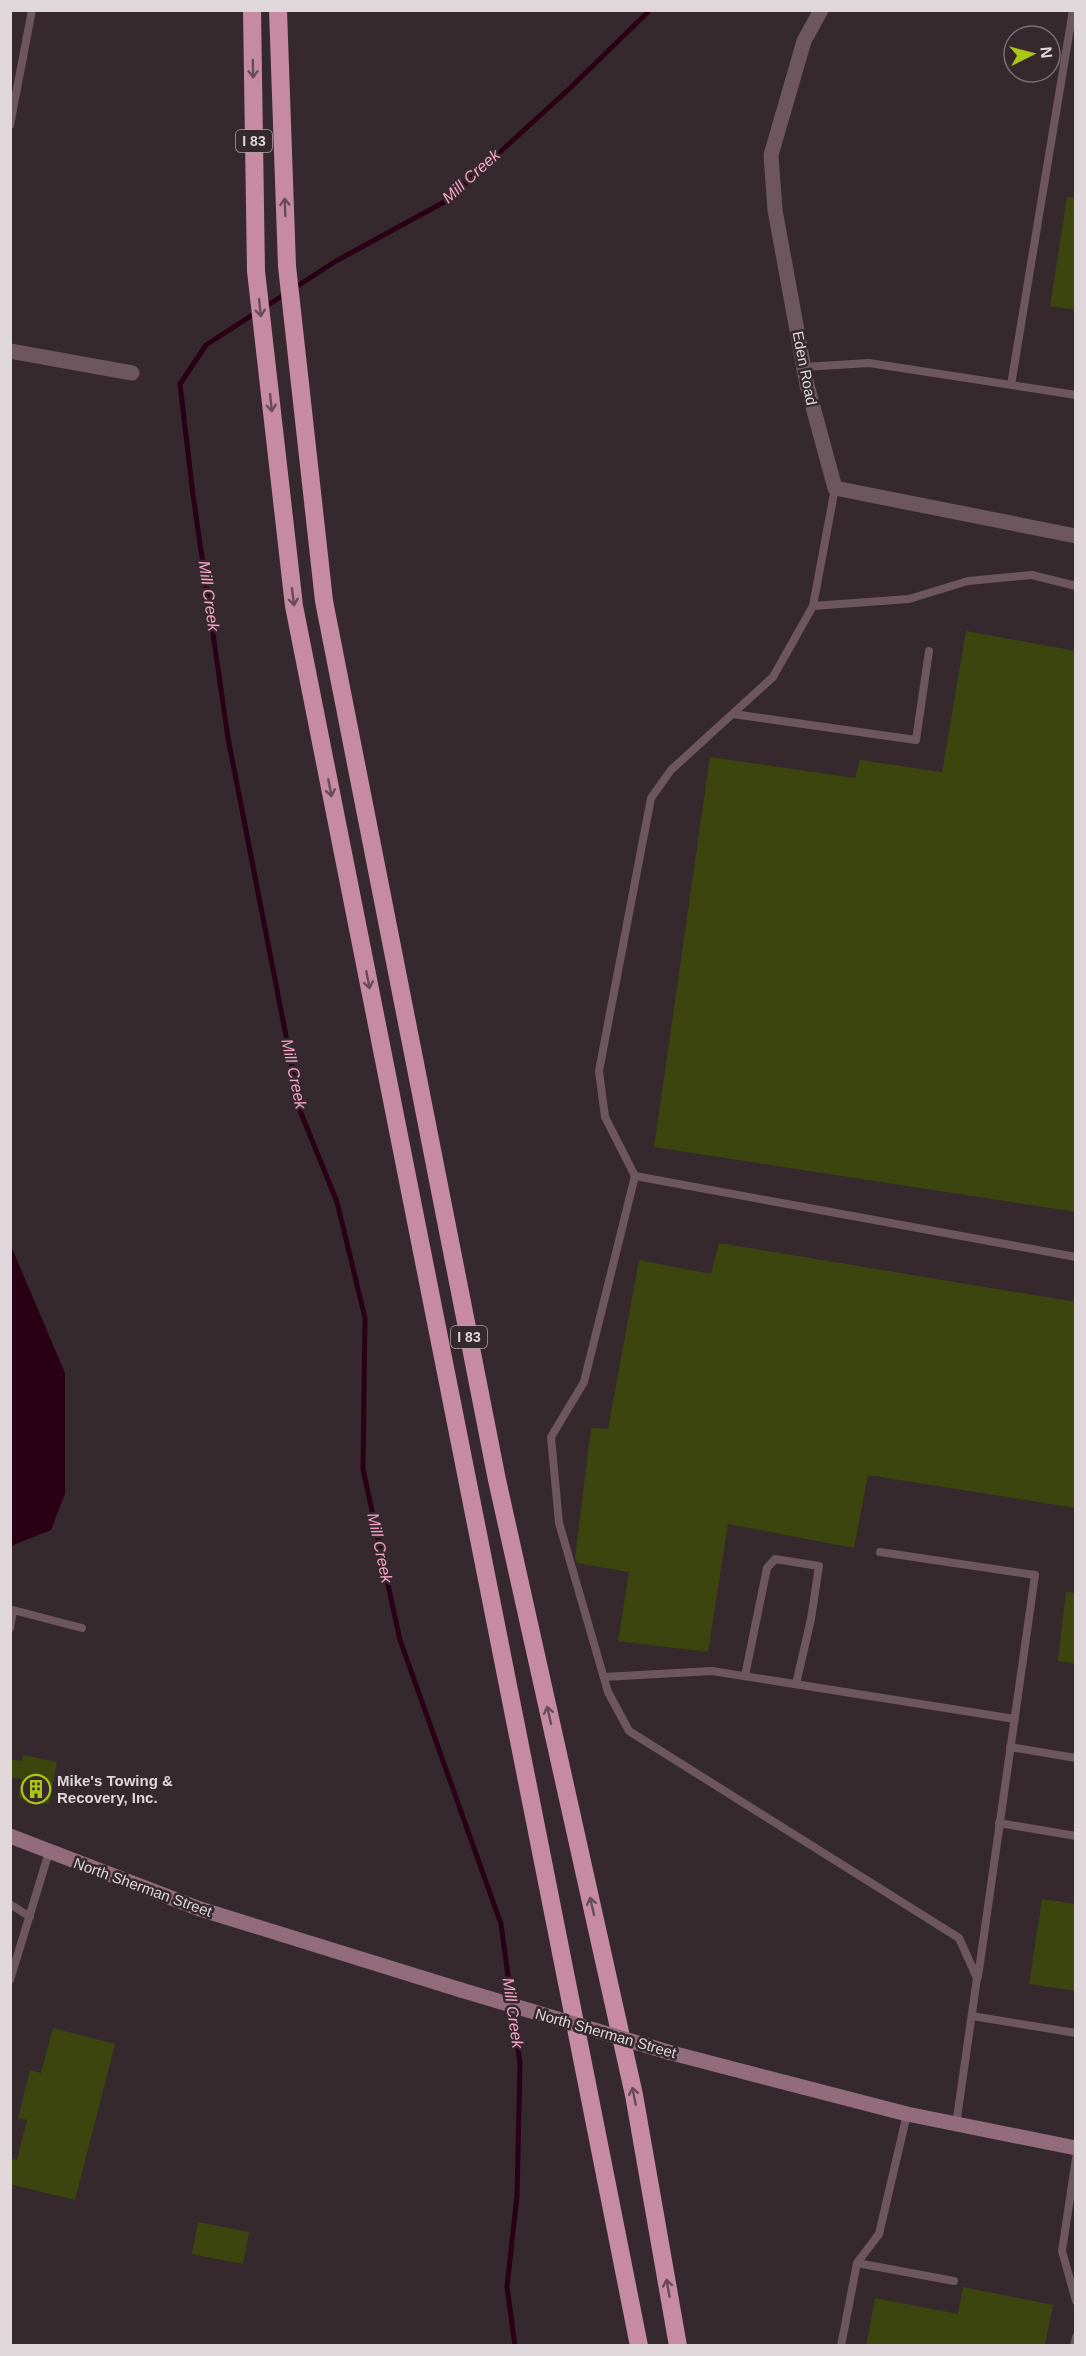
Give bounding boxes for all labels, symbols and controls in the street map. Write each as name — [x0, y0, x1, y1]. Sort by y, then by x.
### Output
north arrow — [1002, 24, 1062, 84]
text: N — [1037, 46, 1055, 59]
one-way arrow — [247, 58, 259, 78]
road number: I 83 — [236, 130, 272, 152]
water label: Mill Creek — [439, 145, 504, 206]
one-way arrow — [280, 198, 291, 218]
one-way arrow — [255, 298, 266, 318]
street label: Eden Road — [789, 330, 821, 406]
one-way arrow — [266, 393, 277, 413]
water label: Mill Creek — [196, 560, 223, 633]
one-way arrow — [288, 586, 299, 606]
one-way arrow — [325, 778, 336, 798]
one-way arrow — [363, 969, 374, 989]
water label: Mill Creek — [278, 1037, 310, 1112]
road number: I 83 — [451, 1326, 487, 1348]
water label: Mill Creek — [364, 1511, 396, 1586]
one-way arrow — [543, 1706, 555, 1725]
place label: Mike's Towing & Recovery, Inc. — [57, 1772, 173, 1806]
building icon: Mike's Towing & Recovery, Inc. — [20, 1773, 52, 1805]
street label: North Sherman Street — [72, 1854, 215, 1920]
one-way arrow — [586, 1896, 597, 1916]
water label: Mill Creek — [500, 1977, 527, 2050]
street label: North Sherman Street — [534, 2005, 679, 2062]
one-way arrow — [628, 2087, 639, 2106]
one-way arrow — [663, 2279, 674, 2298]

